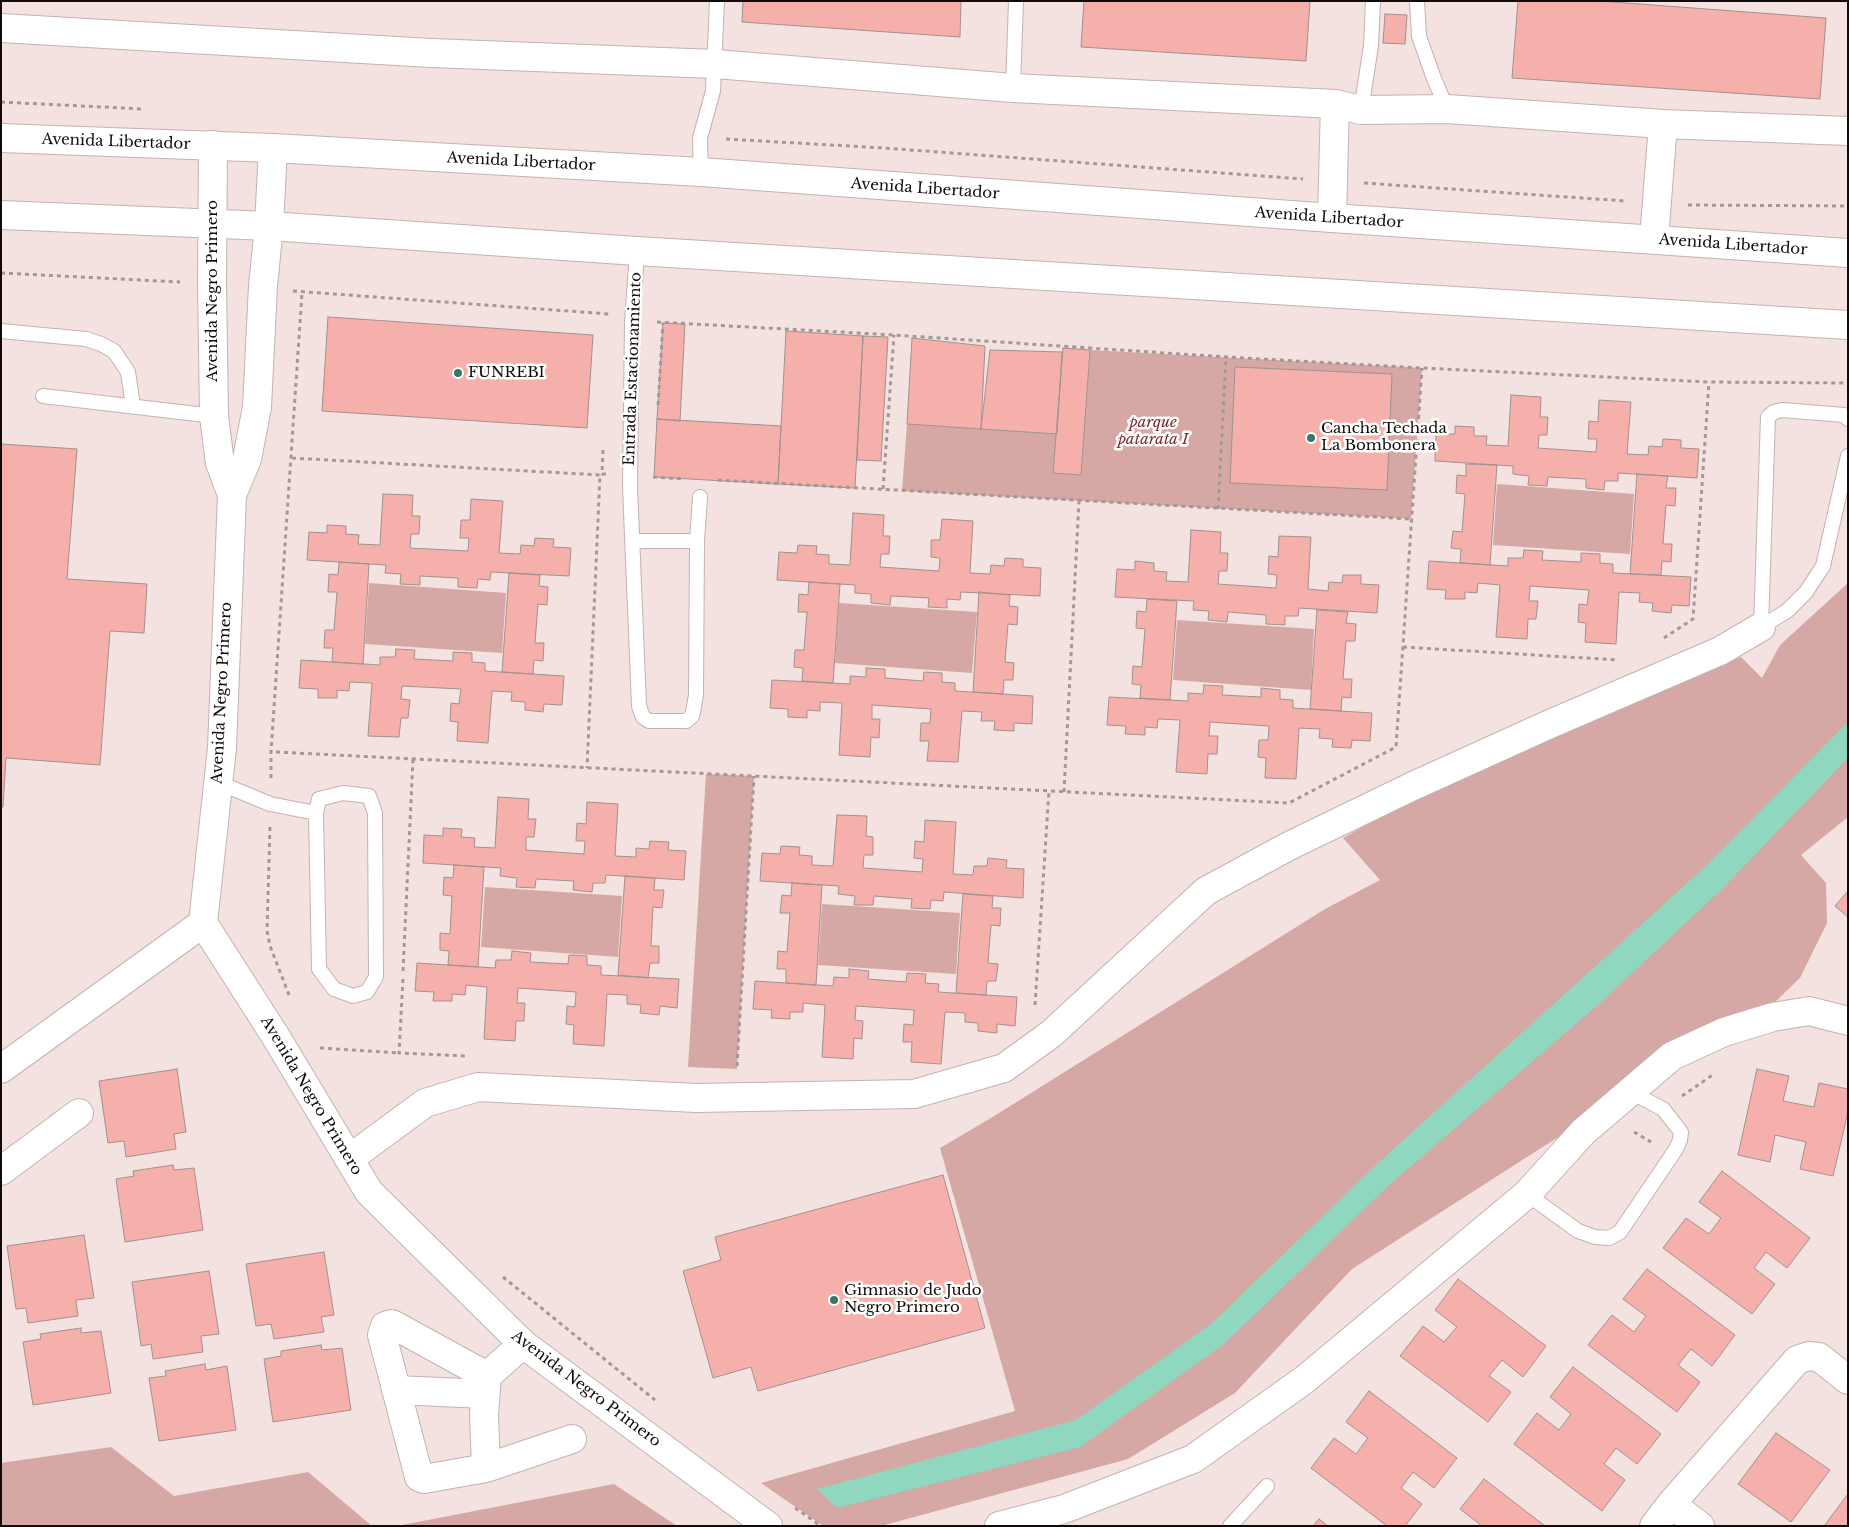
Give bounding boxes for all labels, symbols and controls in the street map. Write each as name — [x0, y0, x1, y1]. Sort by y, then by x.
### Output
street label: Avenida Libertador — [41, 130, 191, 154]
street label: Avenida Libertador — [446, 149, 596, 175]
street label: Avenida Libertador — [850, 175, 1000, 203]
street label: Avenida Negro Primero — [204, 200, 222, 382]
street label: Avenida Libertador — [1254, 204, 1404, 232]
street label: Avenida Libertador — [1658, 231, 1808, 259]
street label: Entrada Estacionamiento — [621, 272, 645, 466]
place label: FUNREBI — [468, 364, 545, 382]
marker: FUNREBI — [452, 367, 464, 379]
park label: parque patarata I — [1118, 414, 1188, 449]
place label: Cancha Techada La Bombonera — [1321, 420, 1447, 455]
marker: Cancha Techada La Bombonera — [1305, 432, 1317, 444]
street label: Avenida Negro Primero — [208, 602, 236, 784]
street label: Avenida Negro Primero — [256, 1013, 366, 1179]
place label: Gimnasio de Judo Negro Primero — [844, 1282, 982, 1317]
marker: Gimnasio de Judo Negro Primero — [828, 1294, 840, 1306]
street label: Avenida Negro Primero — [508, 1327, 664, 1451]

